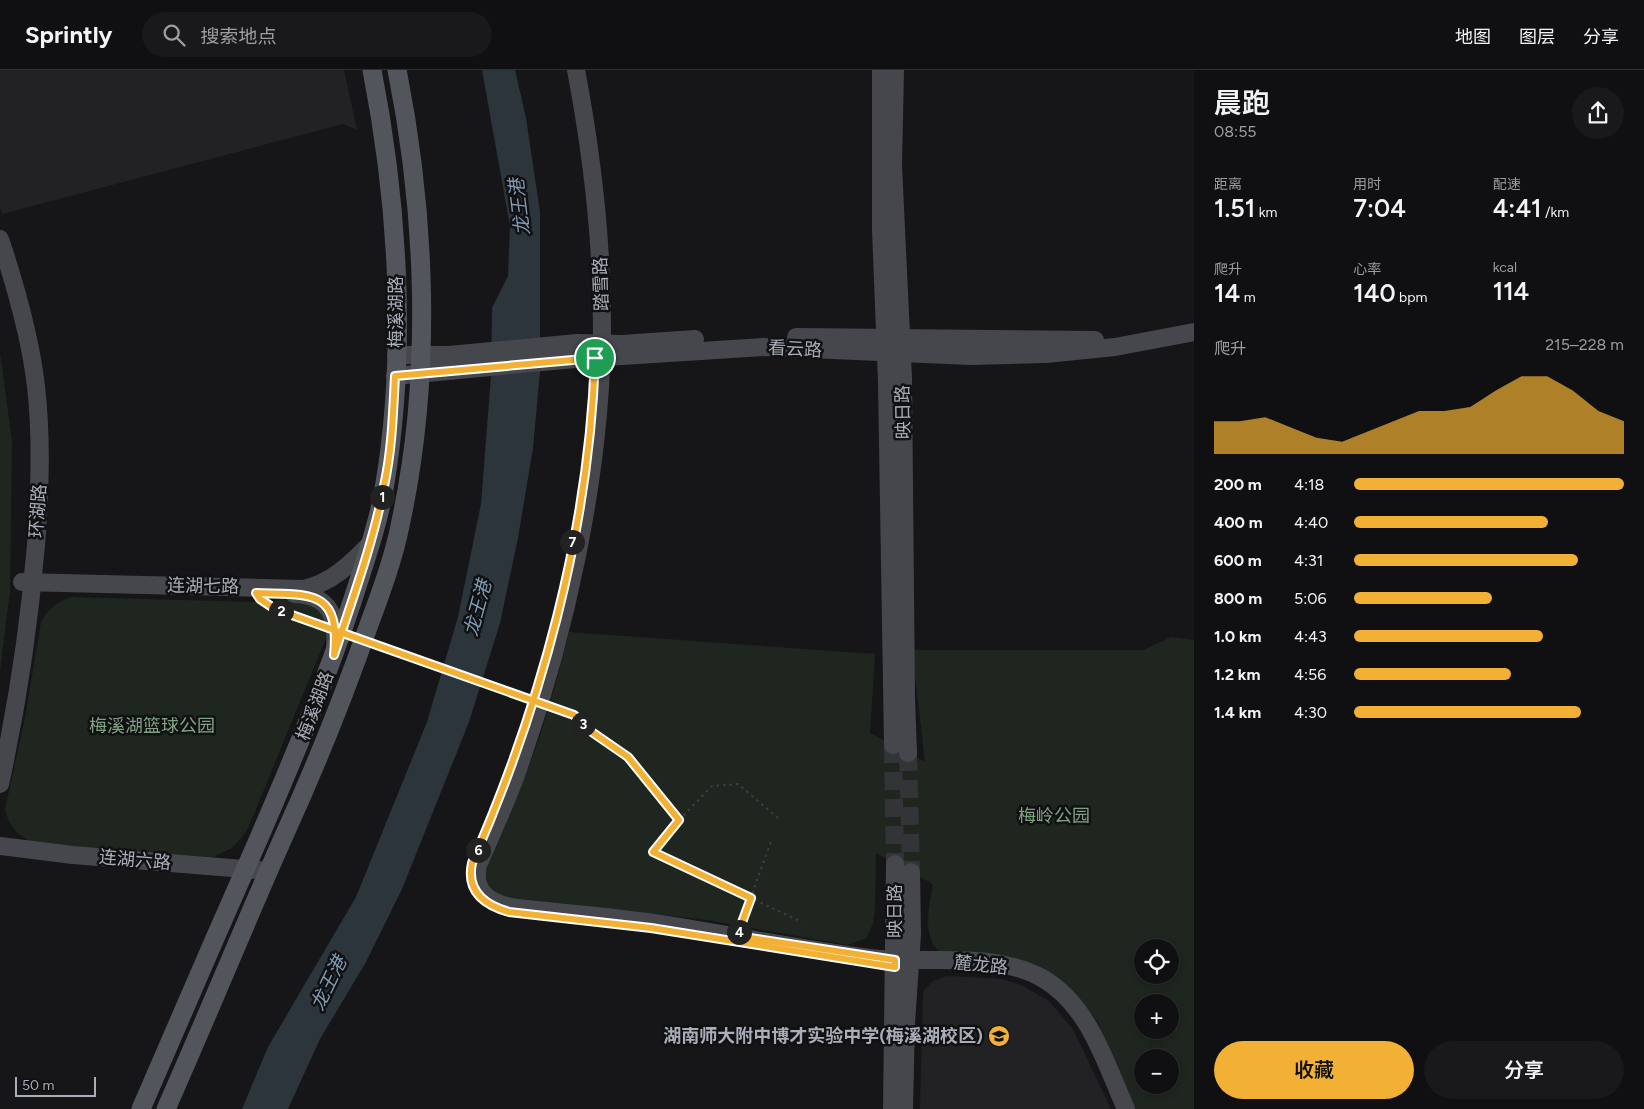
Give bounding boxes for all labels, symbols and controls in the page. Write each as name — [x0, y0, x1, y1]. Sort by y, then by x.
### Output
search box — [142, 12, 492, 57]
text: Sprintly — [25, 20, 112, 49]
icon: search — [160, 21, 188, 49]
text: 搜索地点 — [200, 25, 276, 48]
text: 地图 — [1455, 26, 1491, 48]
text: 图层 — [1519, 26, 1555, 48]
text: 分享 — [1583, 26, 1619, 48]
text: 晨跑 — [1214, 86, 1270, 120]
button: share — [1572, 87, 1624, 139]
text: 08:55 — [1214, 122, 1257, 141]
water label: 龙王港 — [504, 174, 534, 237]
text: 距离 — [1214, 176, 1242, 193]
text: 用时 — [1353, 176, 1381, 193]
text: 配速 — [1493, 176, 1521, 193]
text: 1.51 — [1214, 193, 1255, 223]
text: 7:04 — [1353, 193, 1406, 223]
text: 4:41 — [1493, 193, 1542, 223]
text: km — [1255, 204, 1277, 221]
text: /km — [1542, 204, 1569, 221]
street label: 踏雪路 — [589, 257, 613, 311]
text: kcal — [1493, 259, 1517, 276]
text: 爬升 — [1214, 261, 1242, 278]
text: 心率 — [1353, 261, 1381, 278]
street label: 梅溪湖路 — [385, 276, 407, 348]
text: 114 — [1493, 276, 1529, 306]
text: 14 — [1214, 278, 1240, 308]
text: 140 — [1353, 278, 1396, 308]
text: m — [1240, 289, 1256, 306]
text: bpm — [1396, 289, 1428, 306]
text: 215–228 m — [1545, 335, 1624, 354]
pin — [574, 337, 616, 379]
street label: 看云路 — [767, 337, 823, 361]
text: 爬升 — [1214, 339, 1246, 358]
icon: arrive — [581, 344, 609, 372]
street label: 映日路 — [892, 385, 914, 439]
text: 200 m — [1214, 475, 1262, 494]
text: 4:18 — [1294, 475, 1324, 494]
street label: 环湖路 — [25, 483, 51, 539]
pin: 1 — [370, 484, 394, 510]
text: 1 — [380, 489, 385, 506]
text: 400 m — [1214, 513, 1263, 532]
text: 4:40 — [1294, 513, 1328, 532]
pin: 7 — [560, 530, 584, 554]
text: 7 — [569, 534, 576, 551]
text: 600 m — [1214, 551, 1262, 570]
text: 4:31 — [1294, 551, 1323, 570]
street label: 连湖七路 — [167, 574, 239, 598]
water label: 龙王港 — [459, 575, 497, 639]
text: 800 m — [1214, 589, 1262, 608]
text: 5:06 — [1294, 589, 1327, 608]
pin: 2 — [268, 598, 294, 624]
text: 2 — [277, 603, 286, 620]
text: 1.0 km — [1214, 627, 1261, 646]
text: 4:43 — [1294, 627, 1327, 646]
text: 1.2 km — [1214, 665, 1260, 684]
text: 4:56 — [1294, 665, 1326, 684]
street label: 梅溪湖路 — [292, 668, 338, 744]
text: 1.4 km — [1214, 703, 1261, 722]
text: 4:30 — [1294, 703, 1327, 722]
pin: 3 — [570, 712, 596, 736]
park label: 梅溪湖篮球公园 — [89, 715, 215, 737]
text: 3 — [580, 716, 587, 733]
park label: 梅岭公园 — [1018, 805, 1090, 827]
pin: 6 — [466, 838, 490, 862]
text: 6 — [474, 842, 483, 859]
street label: 连湖六路 — [98, 846, 172, 874]
street label: 映日路 — [884, 884, 906, 938]
pin: 4 — [726, 920, 752, 944]
text: 4 — [735, 924, 744, 941]
map controls — [1134, 939, 1179, 1094]
button: locate — [1134, 939, 1179, 984]
water label: 龙王港 — [306, 950, 353, 1014]
street label: 麓龙路 — [953, 951, 1009, 979]
button: + — [1134, 994, 1179, 1039]
school or university icon: 湖南师大附中博才实验中学(梅溪湖校区) — [987, 1024, 1011, 1048]
place label: 湖南师大附中博才实验中学(梅溪湖校区) — [663, 1025, 983, 1047]
button: 收藏 — [1214, 1041, 1414, 1099]
button: 分享 — [1424, 1041, 1624, 1099]
button: − — [1134, 1049, 1179, 1094]
scale bar — [15, 1074, 96, 1097]
text: 50 m — [22, 1077, 54, 1094]

